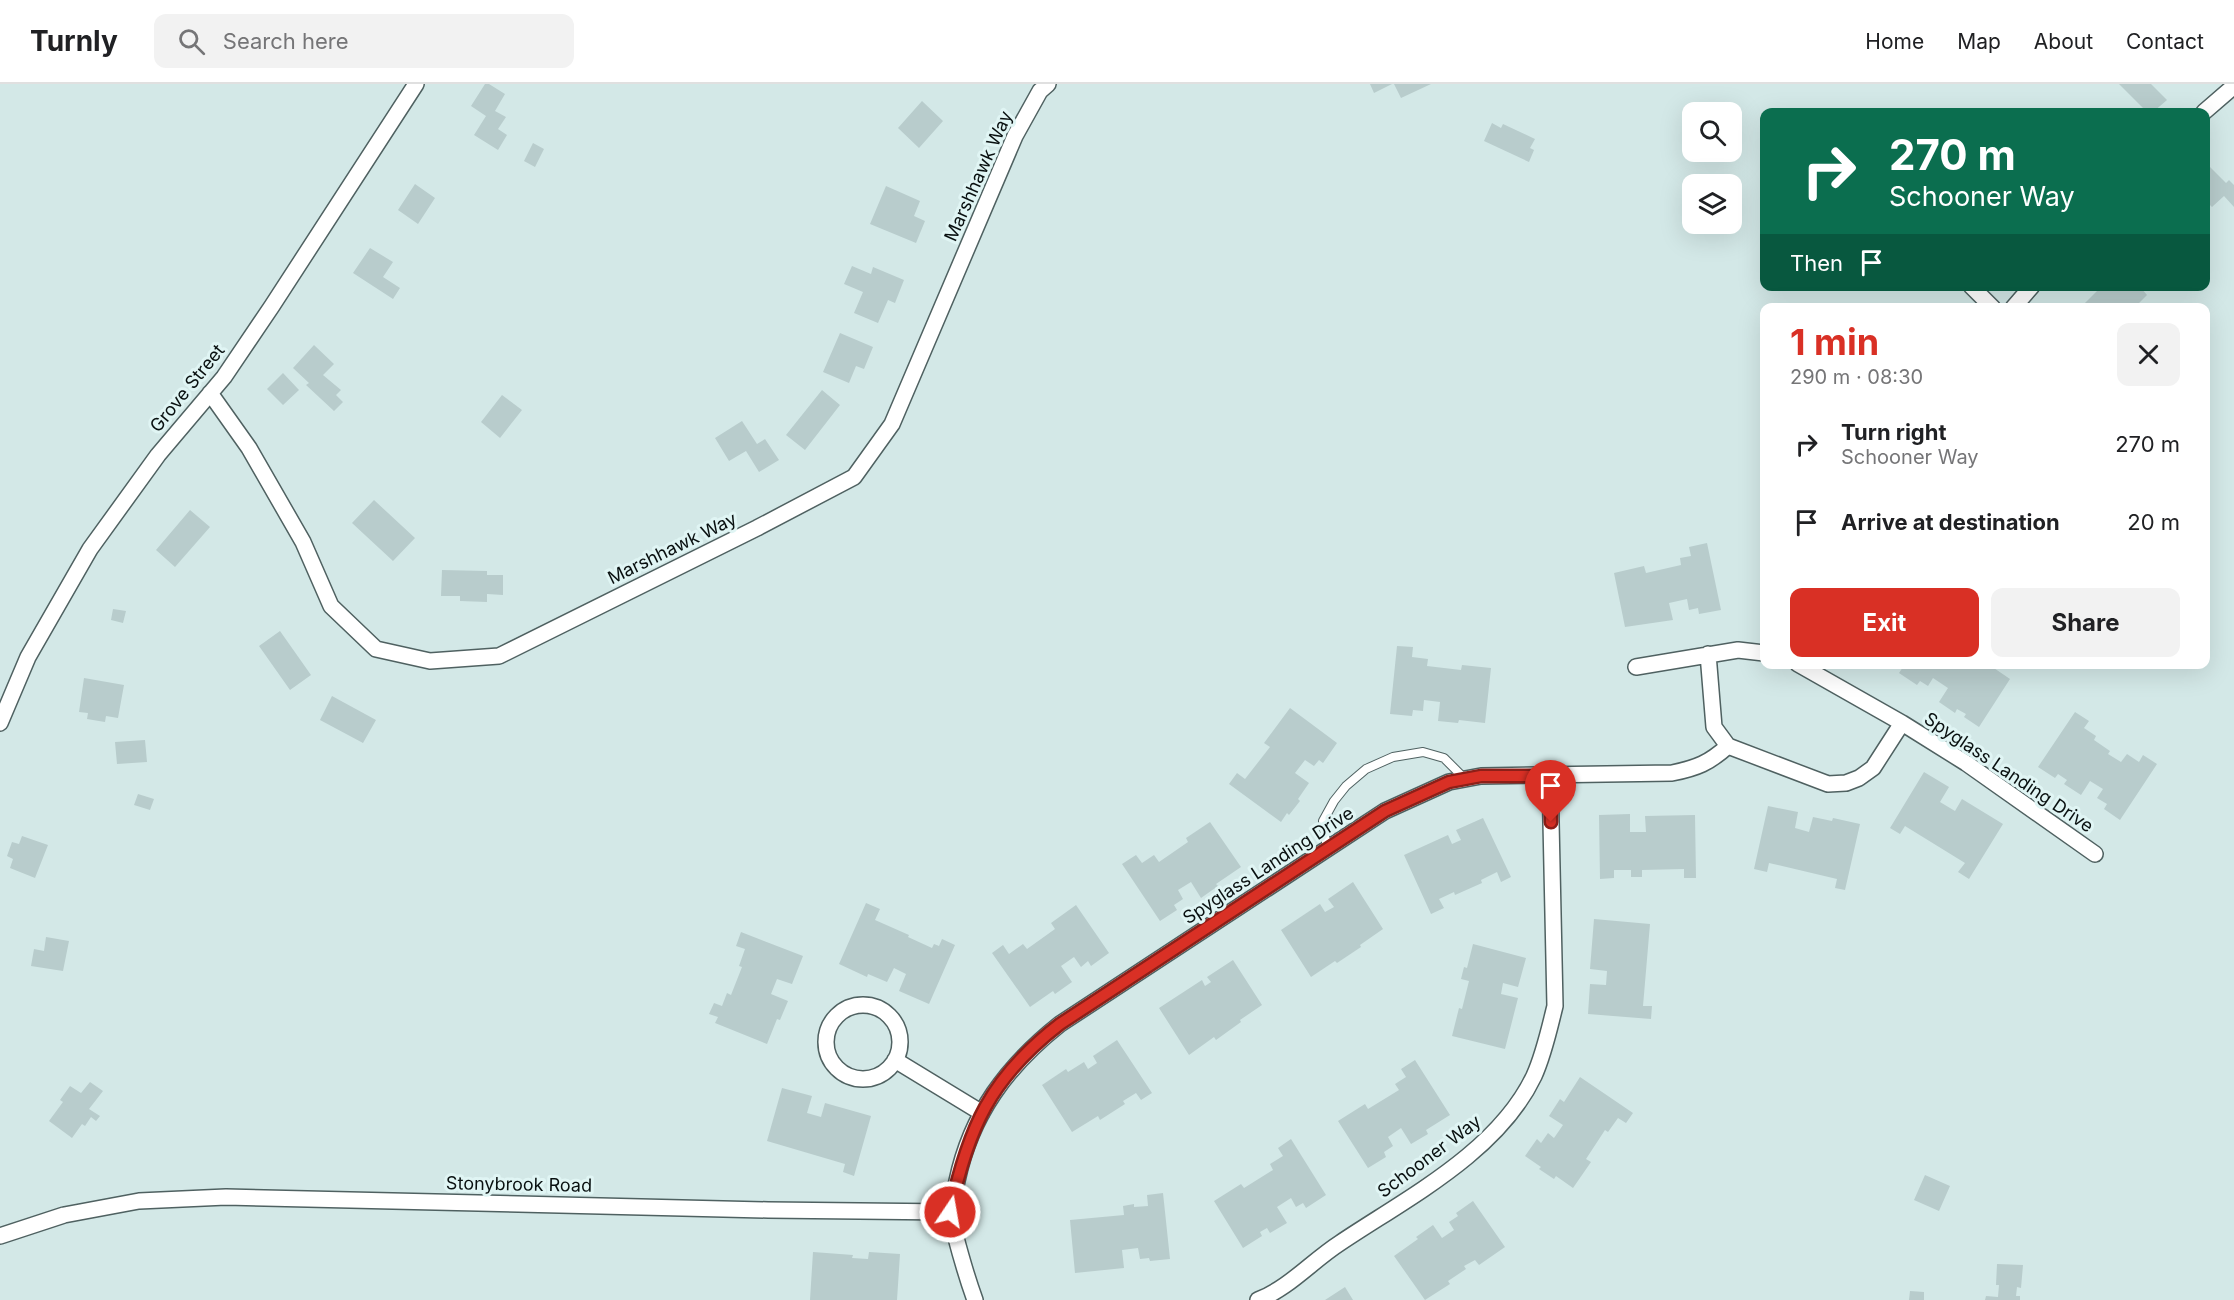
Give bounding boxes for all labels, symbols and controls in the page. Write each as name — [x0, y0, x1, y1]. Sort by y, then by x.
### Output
search box — [154, 14, 574, 68]
text: Turnly — [30, 24, 118, 58]
icon: search — [175, 25, 208, 58]
text: Search here — [223, 28, 349, 54]
text: Home — [1865, 29, 1924, 54]
text: Map — [1957, 29, 2001, 54]
text: About — [2034, 29, 2093, 54]
text: Contact — [2126, 29, 2204, 54]
map controls — [1682, 102, 1742, 234]
button: search — [1682, 102, 1742, 162]
street label: Marshhawk Way — [940, 108, 1016, 244]
text: 270 m — [1889, 129, 2016, 180]
icon: right — [1790, 132, 1868, 210]
button: layers — [1682, 174, 1742, 234]
text: Schooner Way — [1889, 180, 2075, 213]
icon: arrive — [1855, 246, 1888, 279]
text: Then — [1790, 250, 1843, 276]
text: 1 min — [1790, 320, 1879, 364]
button: close — [2117, 323, 2180, 386]
street label: Grove Street — [145, 340, 229, 436]
text: 290 m · 08:30 — [1790, 365, 1923, 389]
text: Turn right — [1841, 419, 1947, 445]
icon: right — [1790, 428, 1823, 461]
text: 270 m — [2115, 431, 2180, 457]
text: Schooner Way — [1841, 445, 1979, 469]
icon: arrive — [1790, 506, 1823, 539]
street label: Marshhawk Way — [604, 508, 740, 588]
text: Arrive at destination — [1841, 509, 2060, 535]
text: 20 m — [2127, 509, 2180, 535]
button: Exit — [1790, 588, 1979, 657]
button: Share — [1991, 588, 2180, 657]
street label: Spyglass Landing Drive — [1921, 708, 2097, 836]
pin — [1525, 760, 1576, 822]
icon: arrive — [1534, 769, 1567, 802]
street label: Spyglass Landing Drive — [1179, 802, 1357, 928]
street label: Schooner Way — [1373, 1110, 1485, 1202]
street label: Stonybrook Road — [446, 1172, 592, 1196]
position arrow — [918, 1180, 982, 1244]

